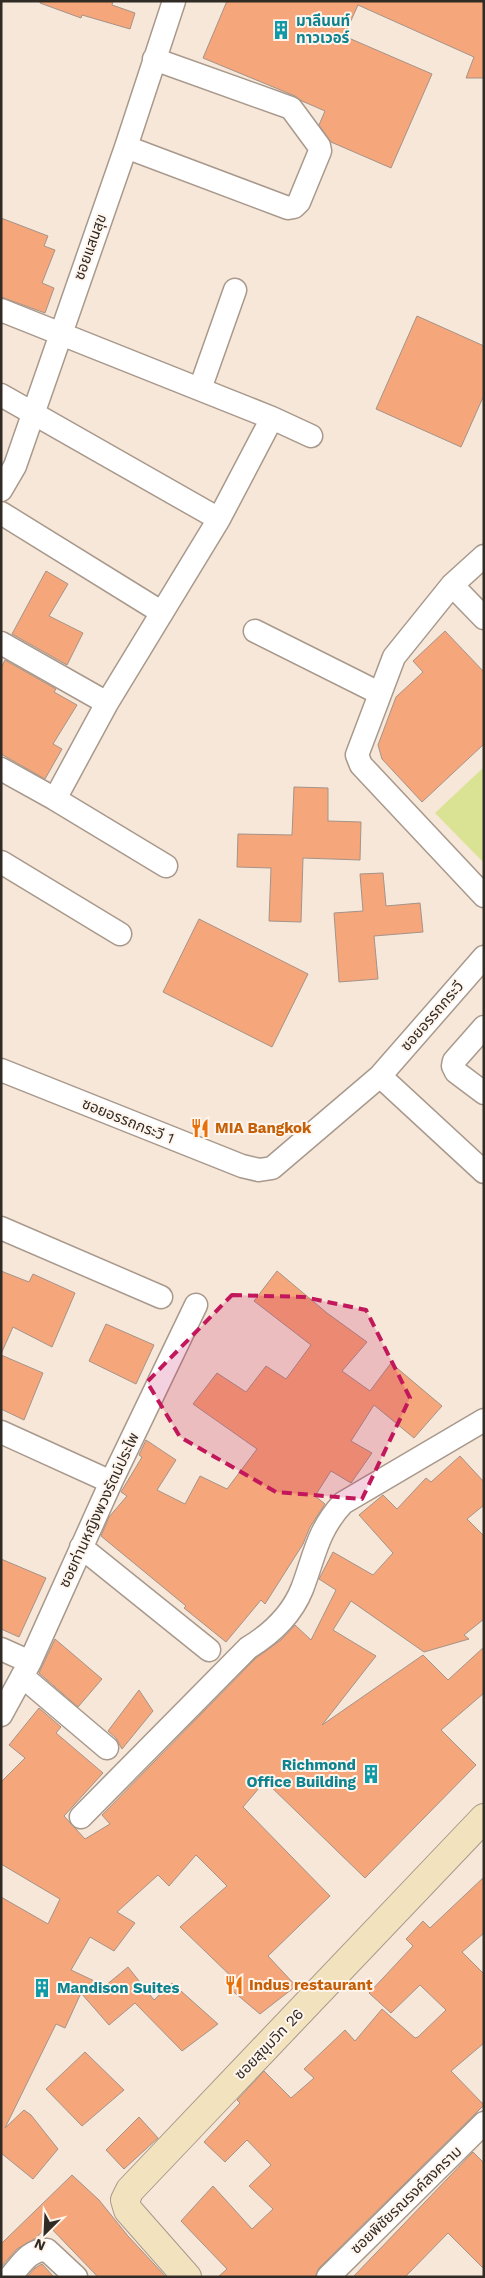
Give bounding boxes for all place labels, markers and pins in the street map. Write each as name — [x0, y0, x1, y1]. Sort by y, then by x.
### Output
place label: มาลีนนท์ ทาวเวอร์ — [296, 12, 350, 47]
building icon: มาลีนนท์ ทาวเวอร์ — [270, 19, 292, 41]
restaurant icon: MIA Bangkok — [189, 1117, 211, 1139]
place label: MIA Bangkok — [215, 1119, 312, 1137]
place label: Richmond Office Building — [247, 1756, 357, 1791]
building icon: Richmond Office Building — [360, 1763, 382, 1785]
restaurant icon: Indus restaurant — [223, 1974, 245, 1996]
place label: Indus restaurant — [249, 1976, 373, 1994]
building icon: Mandison Suites — [31, 1977, 53, 1999]
place label: Mandison Suites — [57, 1979, 179, 1997]

